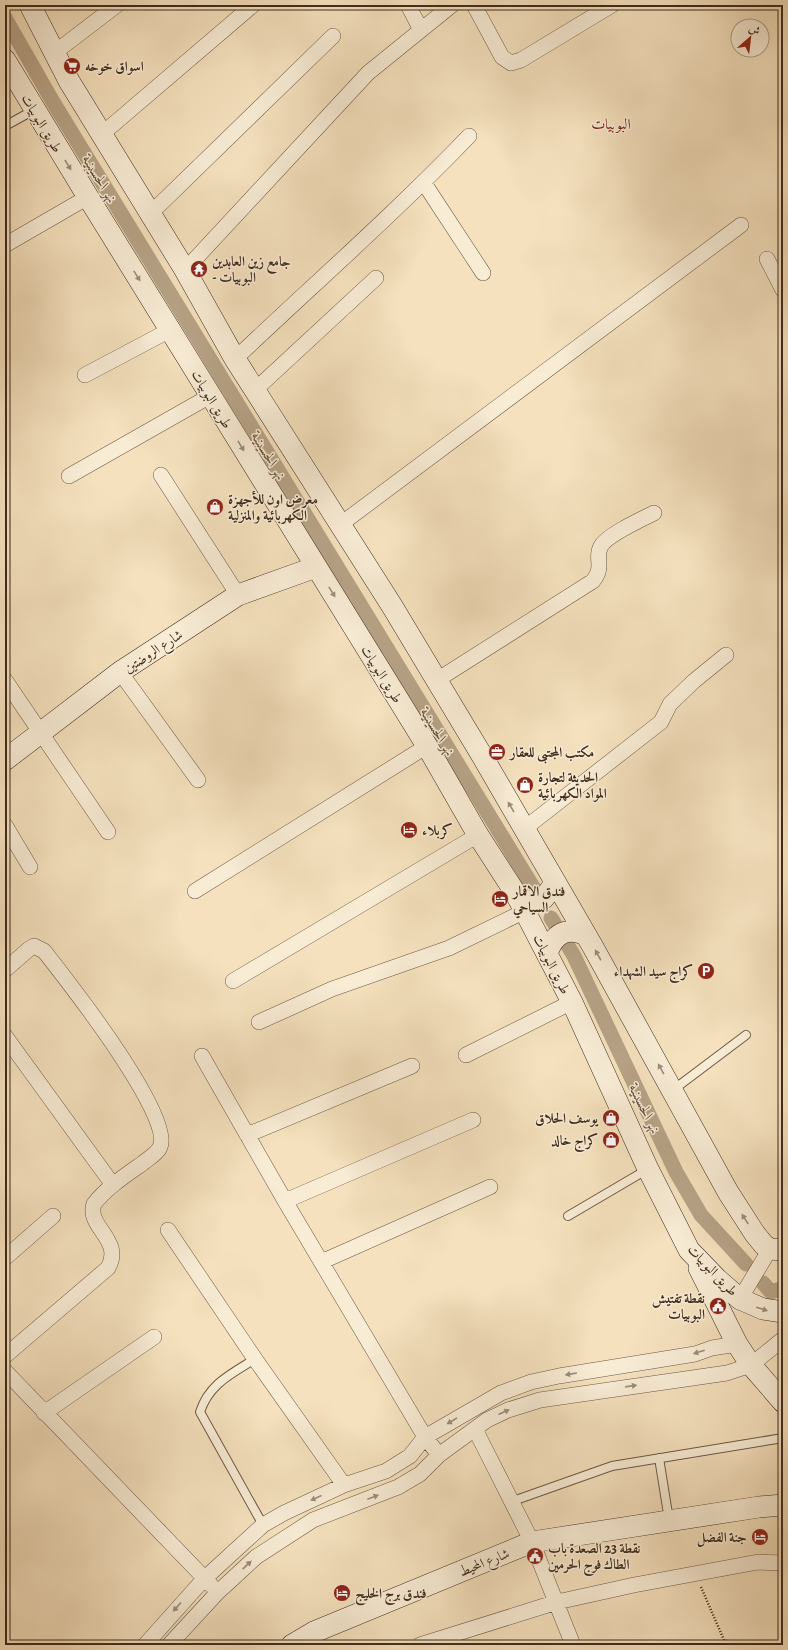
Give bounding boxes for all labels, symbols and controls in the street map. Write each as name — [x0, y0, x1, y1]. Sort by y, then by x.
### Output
north arrow — [730, 18, 770, 58]
text: ش — [746, 20, 763, 39]
supermarket icon: اسواق خوخه — [62, 56, 82, 76]
place label: اسواق خوخه — [85, 57, 144, 76]
street label: طريق البوبيات — [17, 90, 67, 156]
district label: البوبيات — [591, 114, 631, 134]
water label: نهر الحسينية — [77, 149, 122, 207]
one-way arrow — [65, 159, 72, 171]
place label: جامع زين العابدين - البوبيات — [212, 252, 291, 287]
temple icon: جامع زين العابدين - البوبيات — [189, 259, 209, 279]
one-way arrow — [133, 270, 140, 282]
street label: طريق البوبيات — [187, 366, 237, 432]
water label: نهر الحسينية — [246, 426, 291, 484]
one-way arrow — [238, 440, 245, 452]
place label: معرض اون للأجهزة الكهربائية والمنزلية — [228, 490, 318, 525]
shop icon: معرض اون للأجهزة الكهربائية والمنزلية — [205, 497, 225, 517]
one-way arrow — [328, 586, 335, 598]
street label: شارع الروضتين — [120, 625, 188, 679]
street label: طريق البوبيات — [356, 642, 407, 707]
water label: نهر الحسينية — [415, 702, 460, 760]
office icon: مكتب المجتبى للعقار — [487, 742, 507, 762]
place label: مكتب المجتبى للعقار — [508, 743, 594, 764]
place label: الحديثة لتجارة المواد الكهربائية — [538, 768, 607, 803]
shop icon: الحديثة لتجارة المواد الكهربائية — [515, 775, 535, 795]
one-way arrow — [508, 801, 515, 813]
hotel icon: كربلاء — [399, 820, 419, 840]
place label: كربلاء — [422, 821, 453, 840]
place label: فندق الاقمار السياحي — [511, 882, 566, 919]
hotel icon: فندق الاقمار السياحي — [490, 889, 510, 909]
street label: طريق البوبيات — [528, 931, 575, 998]
one-way arrow — [594, 949, 601, 961]
parking icon: كراج سيد الشهداء — [696, 961, 716, 981]
place label: كراج سيد الشهداء — [614, 962, 693, 984]
one-way arrow — [657, 1063, 664, 1075]
water label: نهر الحسينية — [623, 1079, 666, 1137]
shop icon: يوسف الحلاق — [601, 1108, 621, 1128]
place label: يوسف الحلاق — [535, 1109, 599, 1128]
shop icon: كراج خالد — [601, 1130, 621, 1150]
place label: كراج خالد — [551, 1131, 598, 1153]
one-way arrow — [741, 1213, 748, 1225]
street label: طريق البوبيات — [683, 1240, 742, 1300]
place label: نقطة تفتيش البوبيات — [652, 1289, 705, 1324]
public building icon: نقطة تفتيش البوبيات — [708, 1296, 728, 1316]
one-way arrow — [756, 1306, 768, 1312]
one-way arrow — [693, 1349, 705, 1355]
one-way arrow — [565, 1371, 577, 1377]
one-way arrow — [625, 1383, 637, 1389]
one-way arrow — [499, 1409, 510, 1415]
one-way arrow — [446, 1418, 458, 1425]
one-way arrow — [367, 1493, 379, 1499]
one-way arrow — [311, 1495, 322, 1501]
hotel icon: جنة الفضل — [750, 1527, 770, 1547]
place label: جنة الفضل — [697, 1528, 747, 1547]
place label: نقطة 23 الصعدة باب الطاك فوج الحرمين — [548, 1539, 641, 1577]
street label: شارع المحيط — [456, 1544, 513, 1583]
public building icon: نقطة 23 الصعدة باب الطاك فوج الحرمين — [525, 1546, 545, 1566]
one-way arrow — [242, 1560, 252, 1570]
hotel icon: فندق برج الخليج — [332, 1583, 352, 1603]
place label: فندق برج الخليج — [355, 1584, 427, 1606]
one-way arrow — [173, 1602, 182, 1613]

